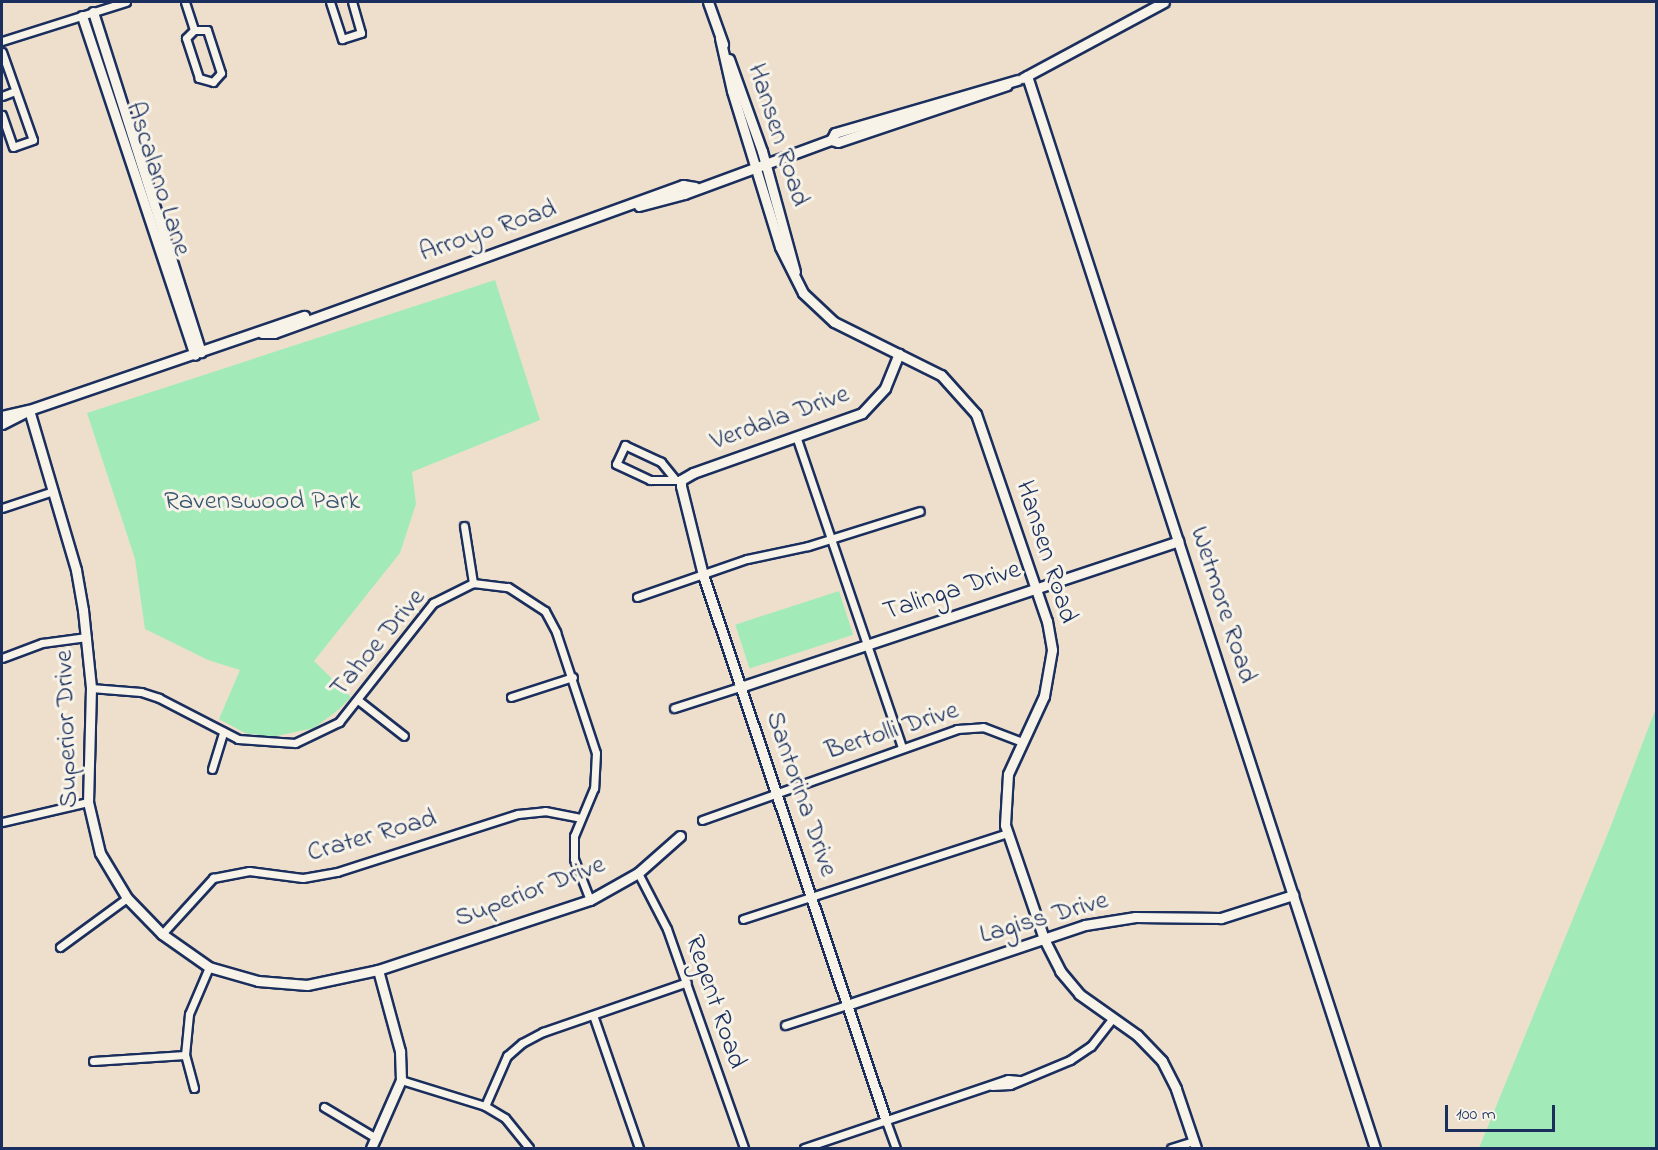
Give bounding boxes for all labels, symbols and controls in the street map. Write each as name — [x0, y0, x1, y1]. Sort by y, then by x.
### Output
street label: Hansen Road — [740, 60, 816, 210]
street label: Ascalano Lane — [118, 98, 198, 260]
street label: Arroyo Road — [415, 192, 561, 270]
street label: Verdala Drive — [706, 378, 854, 458]
street label: Hansen Road — [1008, 477, 1084, 627]
park label: Ravenswood Park — [164, 486, 360, 518]
street label: Wetmore Road — [1182, 522, 1264, 688]
street label: Talinga Drive — [879, 554, 1025, 628]
street label: Tahoe Drive — [323, 582, 433, 704]
street label: Superior Drive — [48, 649, 86, 809]
street label: Bertolli Drive — [821, 694, 963, 768]
street label: Santorina Drive — [758, 707, 844, 881]
street label: Crater Road — [304, 802, 440, 870]
street label: Superior Drive — [450, 849, 610, 935]
street label: Lagiss Drive — [976, 884, 1112, 952]
street label: Regent Road — [677, 931, 753, 1073]
scale bar — [1448, 1093, 1558, 1131]
text: 100 m — [1456, 1102, 1496, 1128]

